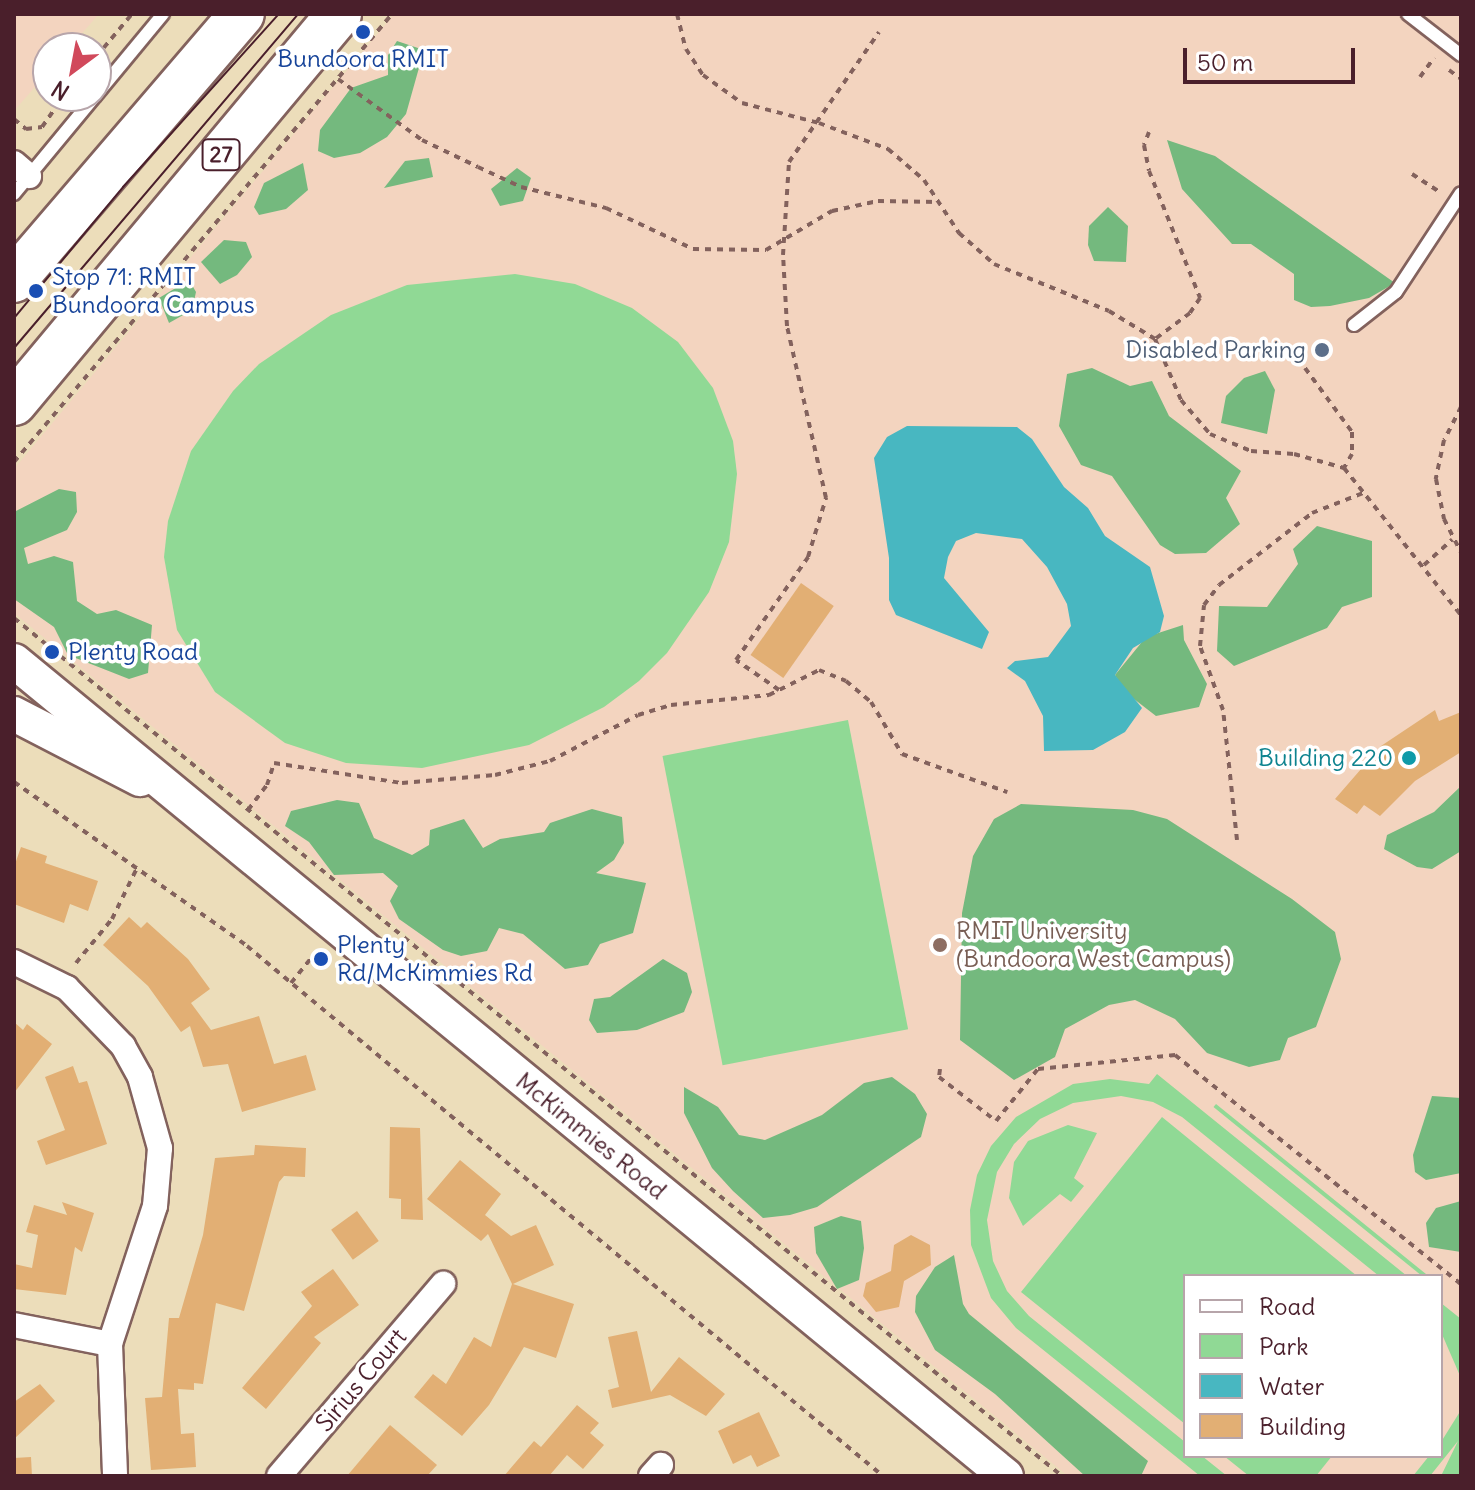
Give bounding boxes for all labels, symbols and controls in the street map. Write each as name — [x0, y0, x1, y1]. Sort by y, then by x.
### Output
marker: Bundoora RMIT — [354, 23, 372, 41]
north arrow — [32, 32, 112, 112]
scale bar — [1187, 32, 1359, 82]
place label: Bundoora RMIT — [277, 45, 449, 73]
text: 50 m — [1197, 47, 1253, 77]
text: N — [46, 75, 74, 107]
road number: 27 — [201, 137, 241, 173]
place label: Stop 71: RMIT Bundoora Campus — [52, 263, 255, 319]
marker: Stop 71: RMIT Bundoora Campus — [27, 282, 45, 300]
place label: Disabled Parking — [1125, 336, 1306, 364]
marker: Disabled Parking — [1313, 341, 1331, 359]
place label: Plenty Road — [68, 638, 198, 666]
marker: Plenty Road — [43, 643, 61, 661]
place label: Building 220 — [1258, 744, 1393, 772]
marker: Building 220 — [1400, 749, 1418, 767]
place label: RMIT University (Bundoora West Campus) — [956, 917, 1231, 973]
place label: Plenty Rd/McKimmies Rd — [337, 931, 533, 987]
marker: RMIT University (Bundoora West Campus) — [931, 936, 949, 954]
marker: Plenty Rd/McKimmies Rd — [312, 950, 330, 968]
street label: McKimmies Road — [510, 1067, 672, 1205]
legend — [1183, 1274, 1443, 1458]
text: Road — [1259, 1291, 1315, 1321]
street label: Sirius Court — [310, 1323, 412, 1437]
text: Park — [1259, 1331, 1309, 1361]
text: Water — [1259, 1371, 1324, 1401]
text: Building — [1259, 1411, 1346, 1441]

